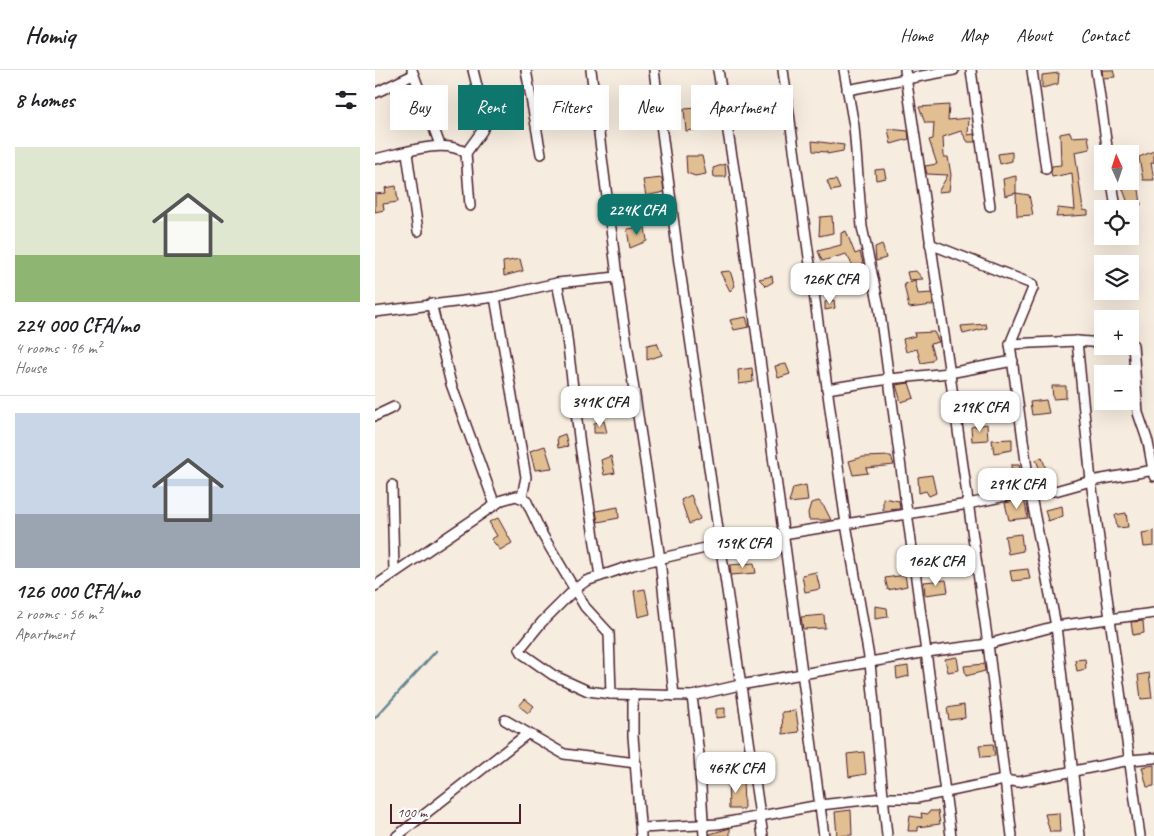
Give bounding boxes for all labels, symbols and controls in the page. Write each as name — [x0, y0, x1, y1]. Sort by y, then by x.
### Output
text: Homiq — [25, 20, 75, 50]
text: Home — [900, 24, 933, 46]
text: Map — [961, 24, 988, 46]
text: About — [1016, 24, 1052, 46]
text: Contact — [1080, 24, 1129, 46]
chip: Buy — [390, 85, 448, 130]
chip: Rent — [458, 85, 524, 130]
chip: Filters — [534, 85, 609, 130]
chip: New — [619, 85, 681, 130]
chip: Apartment — [691, 85, 793, 130]
icon: filters — [332, 86, 360, 114]
text: 8 homes — [15, 87, 74, 113]
north arrow — [1094, 145, 1139, 190]
map controls — [1094, 145, 1139, 410]
icon: home — [143, 180, 233, 270]
pin: 224K CFA — [585, 194, 689, 236]
text: 224K CFA — [609, 200, 665, 220]
button: locate — [1094, 200, 1139, 245]
button: layers — [1094, 255, 1139, 300]
pin: 126K CFA — [778, 262, 882, 305]
text: 126K CFA — [801, 269, 859, 289]
button: + — [1094, 310, 1139, 355]
text: 224 000 CFA/mo — [15, 312, 139, 338]
text: 4 rooms · 96 m² — [15, 338, 101, 358]
text: House — [15, 358, 46, 378]
button: − — [1094, 365, 1139, 410]
pin: 341K CFA — [548, 386, 652, 428]
pin: 219K CFA — [928, 390, 1032, 433]
text: 341K CFA — [572, 392, 628, 412]
text: 219K CFA — [952, 397, 1008, 417]
icon: home — [143, 445, 233, 535]
pin: 291K CFA — [965, 468, 1069, 510]
text: 291K CFA — [989, 474, 1045, 494]
pin: 159K CFA — [691, 526, 795, 569]
text: 159K CFA — [715, 533, 771, 553]
pin: 162K CFA — [884, 544, 988, 587]
text: 162K CFA — [907, 551, 965, 571]
text: 126 000 CFA/mo — [15, 578, 140, 604]
text: 2 rooms · 56 m² — [15, 604, 101, 624]
text: Apartment — [15, 624, 74, 644]
pin: 467K CFA — [684, 752, 788, 794]
text: 467K CFA — [707, 758, 765, 778]
scale bar — [390, 801, 521, 824]
text: 100 m — [397, 804, 427, 821]

